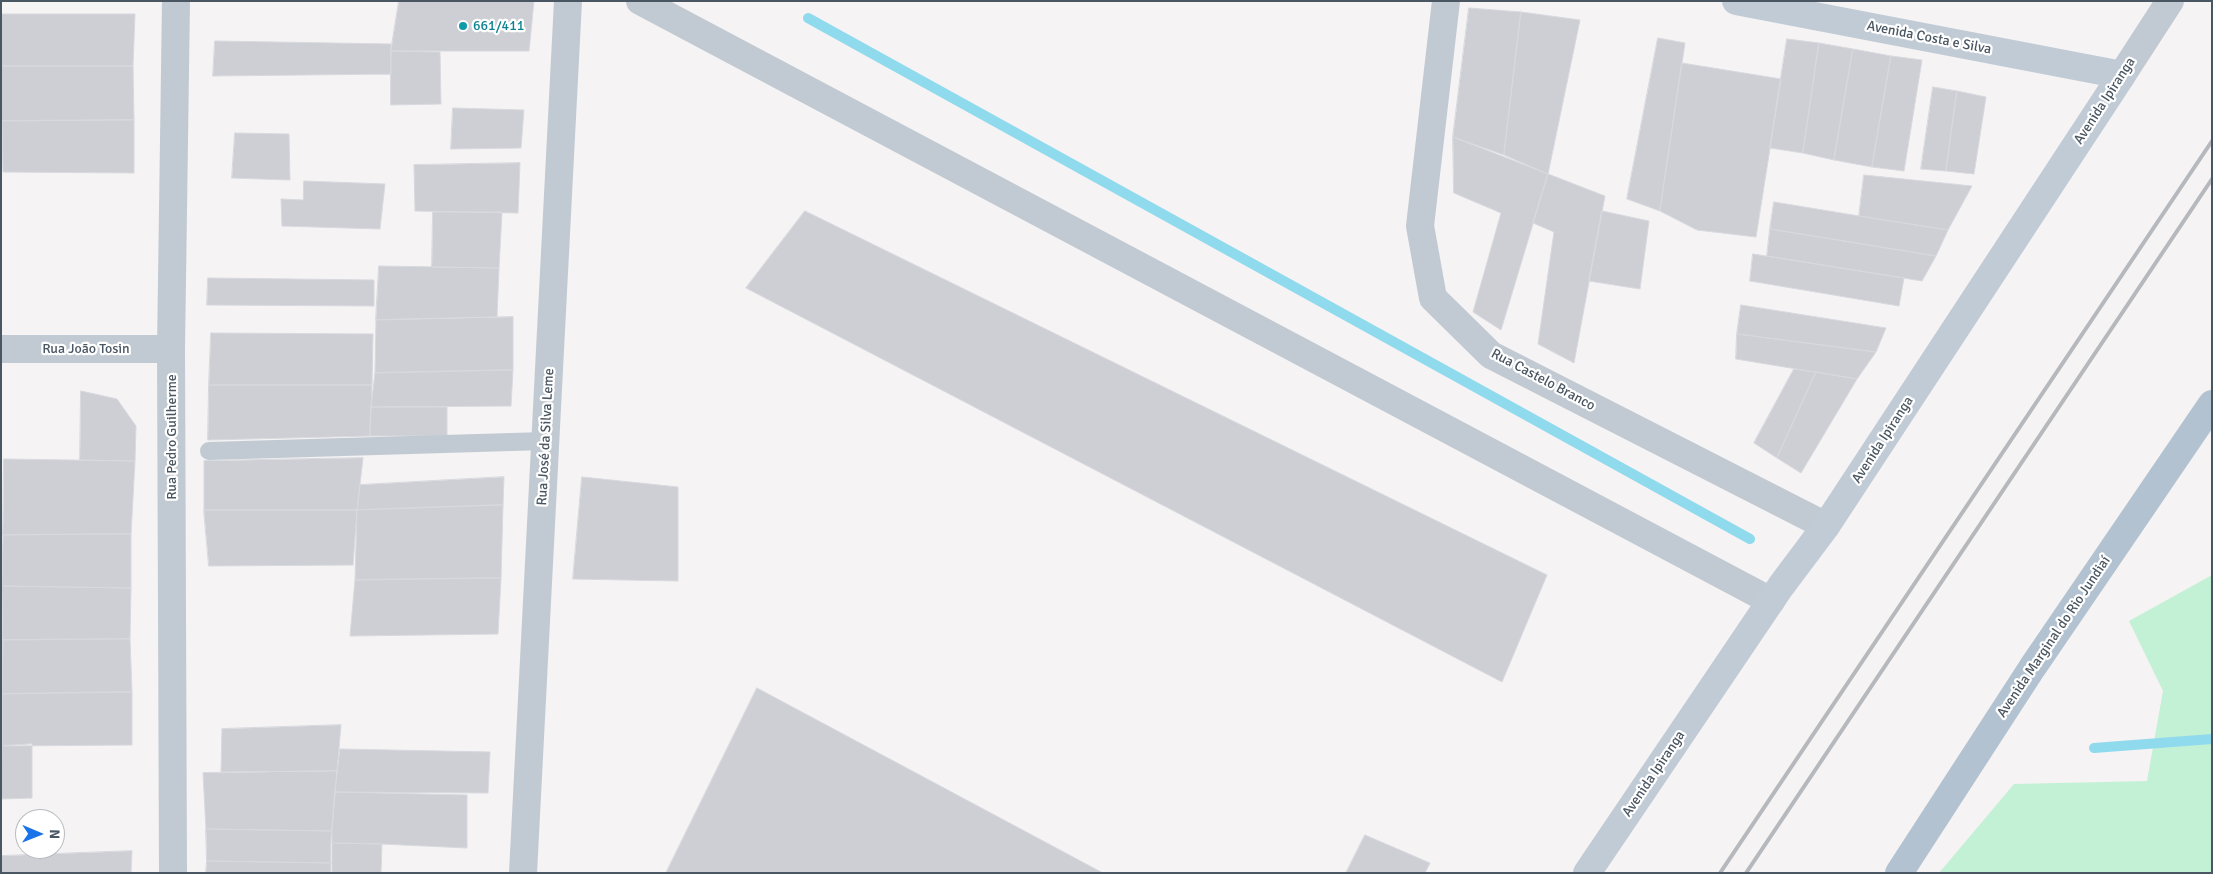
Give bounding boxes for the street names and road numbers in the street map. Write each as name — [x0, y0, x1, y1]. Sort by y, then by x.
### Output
street label: Avenida Costa e Silva — [1865, 18, 1993, 58]
street label: Avenida Ipiranga — [2071, 54, 2139, 148]
street label: Rua João Tosin — [42, 341, 130, 357]
street label: Rua Castelo Branco — [1488, 345, 1598, 415]
street label: Rua José da Silva Leme — [534, 368, 558, 506]
street label: Rua Pedro Guilherme — [164, 374, 180, 500]
street label: Avenida Ipiranga — [1849, 393, 1917, 487]
street label: Avenida Marginal do Rio Jundiaí — [1994, 553, 2114, 721]
street label: Avenida Ipiranga — [1619, 728, 1689, 820]

